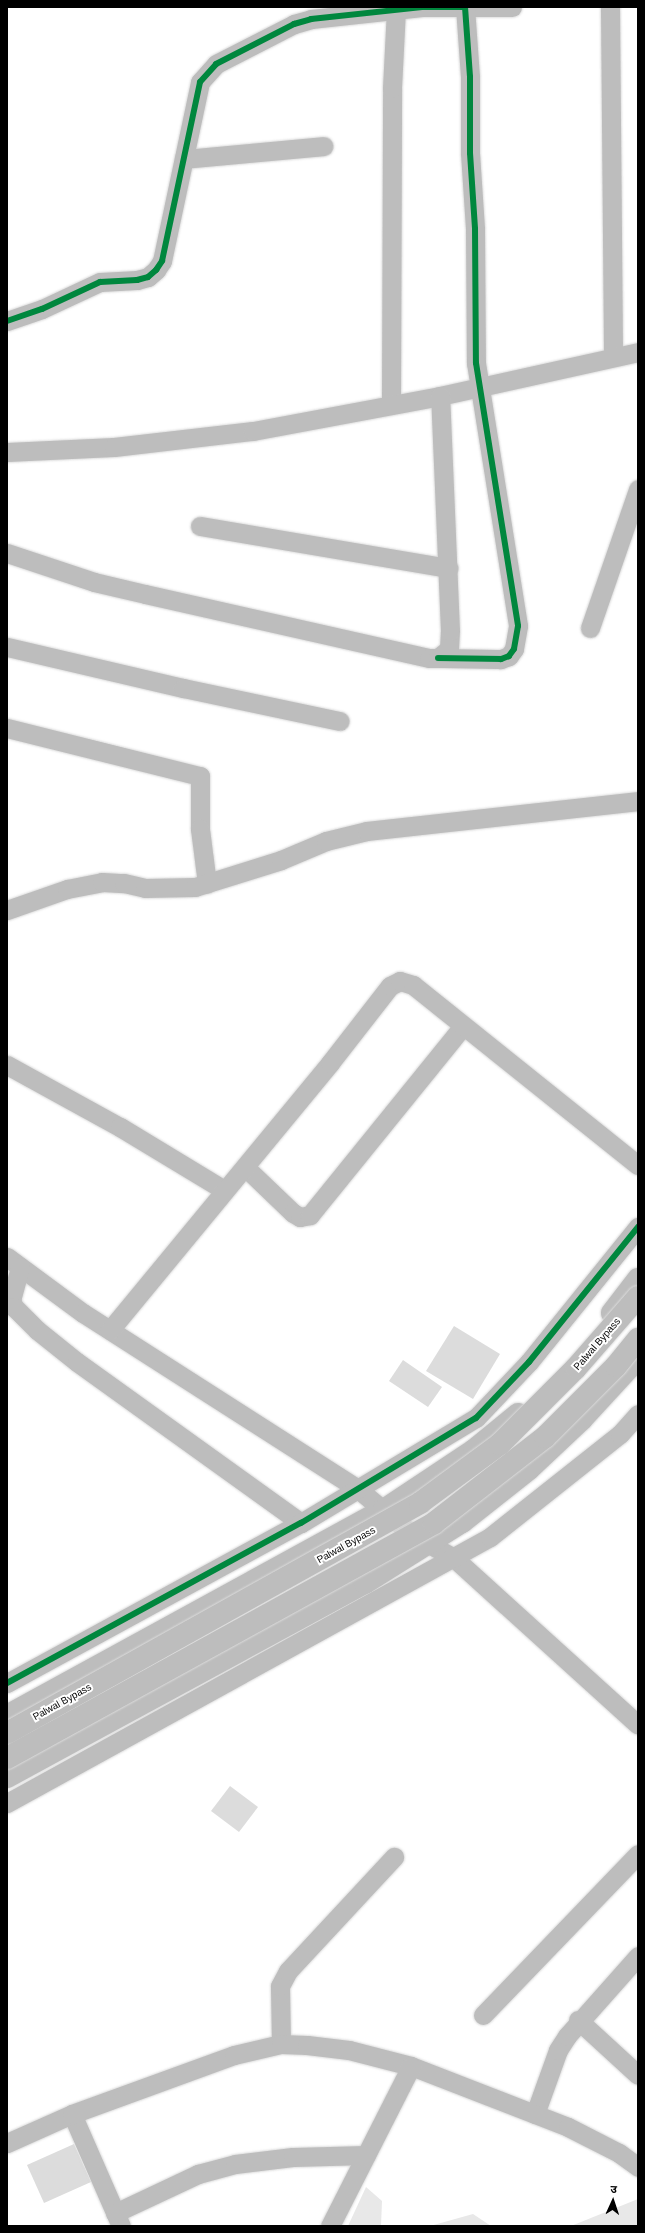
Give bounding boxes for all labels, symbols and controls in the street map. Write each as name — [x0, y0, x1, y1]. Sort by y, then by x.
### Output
street label: Palwal Bypass — [571, 1316, 623, 1372]
street label: Palwal Bypass — [315, 1524, 377, 1566]
street label: Palwal Bypass — [31, 1681, 93, 1723]
north arrow — [593, 2181, 633, 2221]
text: उ — [610, 2183, 617, 2195]

